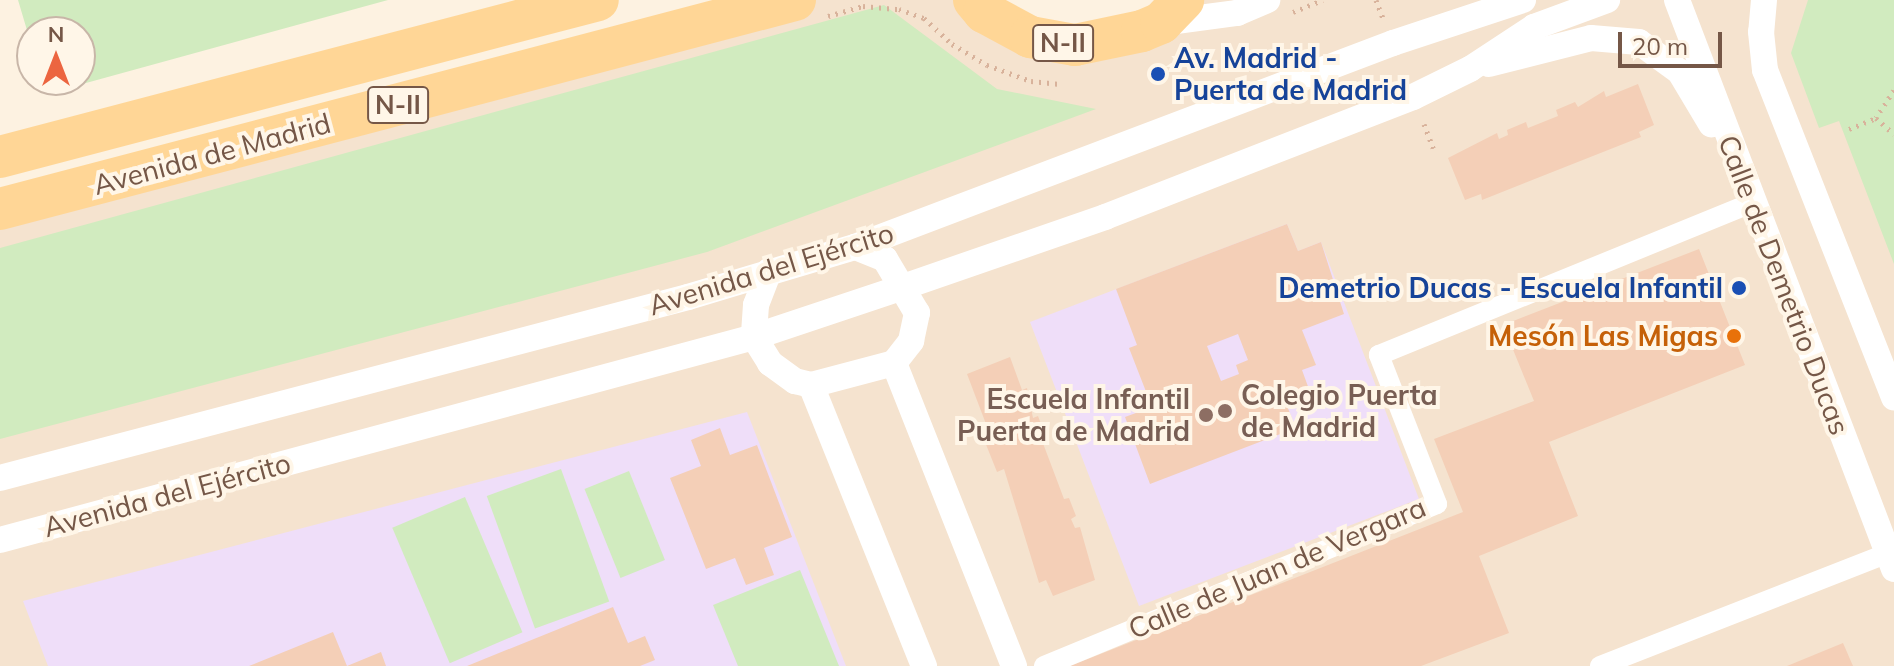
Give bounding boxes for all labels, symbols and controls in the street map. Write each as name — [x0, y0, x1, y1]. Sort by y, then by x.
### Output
north arrow — [16, 16, 96, 96]
scale bar — [1622, 16, 1726, 66]
text: N — [48, 20, 64, 48]
road number: N-II — [1031, 21, 1095, 65]
text: 20 m — [1632, 31, 1688, 61]
place label: Av. Madrid - Puerta de Madrid — [1174, 41, 1407, 107]
marker: Av. Madrid - Puerta de Madrid — [1149, 65, 1167, 83]
road number: N-II — [366, 83, 430, 127]
street label: Avenida de Madrid — [90, 106, 334, 202]
street label: Calle de Demetrio Ducas — [1711, 131, 1857, 439]
street label: Avenida del Ejército — [645, 216, 897, 322]
place label: Demetrio Ducas - Escuela Infantil — [1278, 271, 1723, 305]
marker: Demetrio Ducas - Escuela Infantil — [1730, 279, 1748, 297]
place label: Mesón Las Migas — [1488, 319, 1718, 353]
marker: Mesón Las Migas — [1725, 327, 1743, 345]
place label: Colegio Puerta de Madrid — [1241, 378, 1438, 444]
place label: Escuela Infantil Puerta de Madrid — [957, 382, 1190, 448]
marker: Colegio Puerta de Madrid — [1216, 402, 1234, 420]
marker: Escuela Infantil Puerta de Madrid — [1197, 406, 1215, 424]
street label: Avenida del Ejército — [40, 446, 294, 544]
street label: Calle de Juan de Vergara — [1123, 490, 1431, 646]

